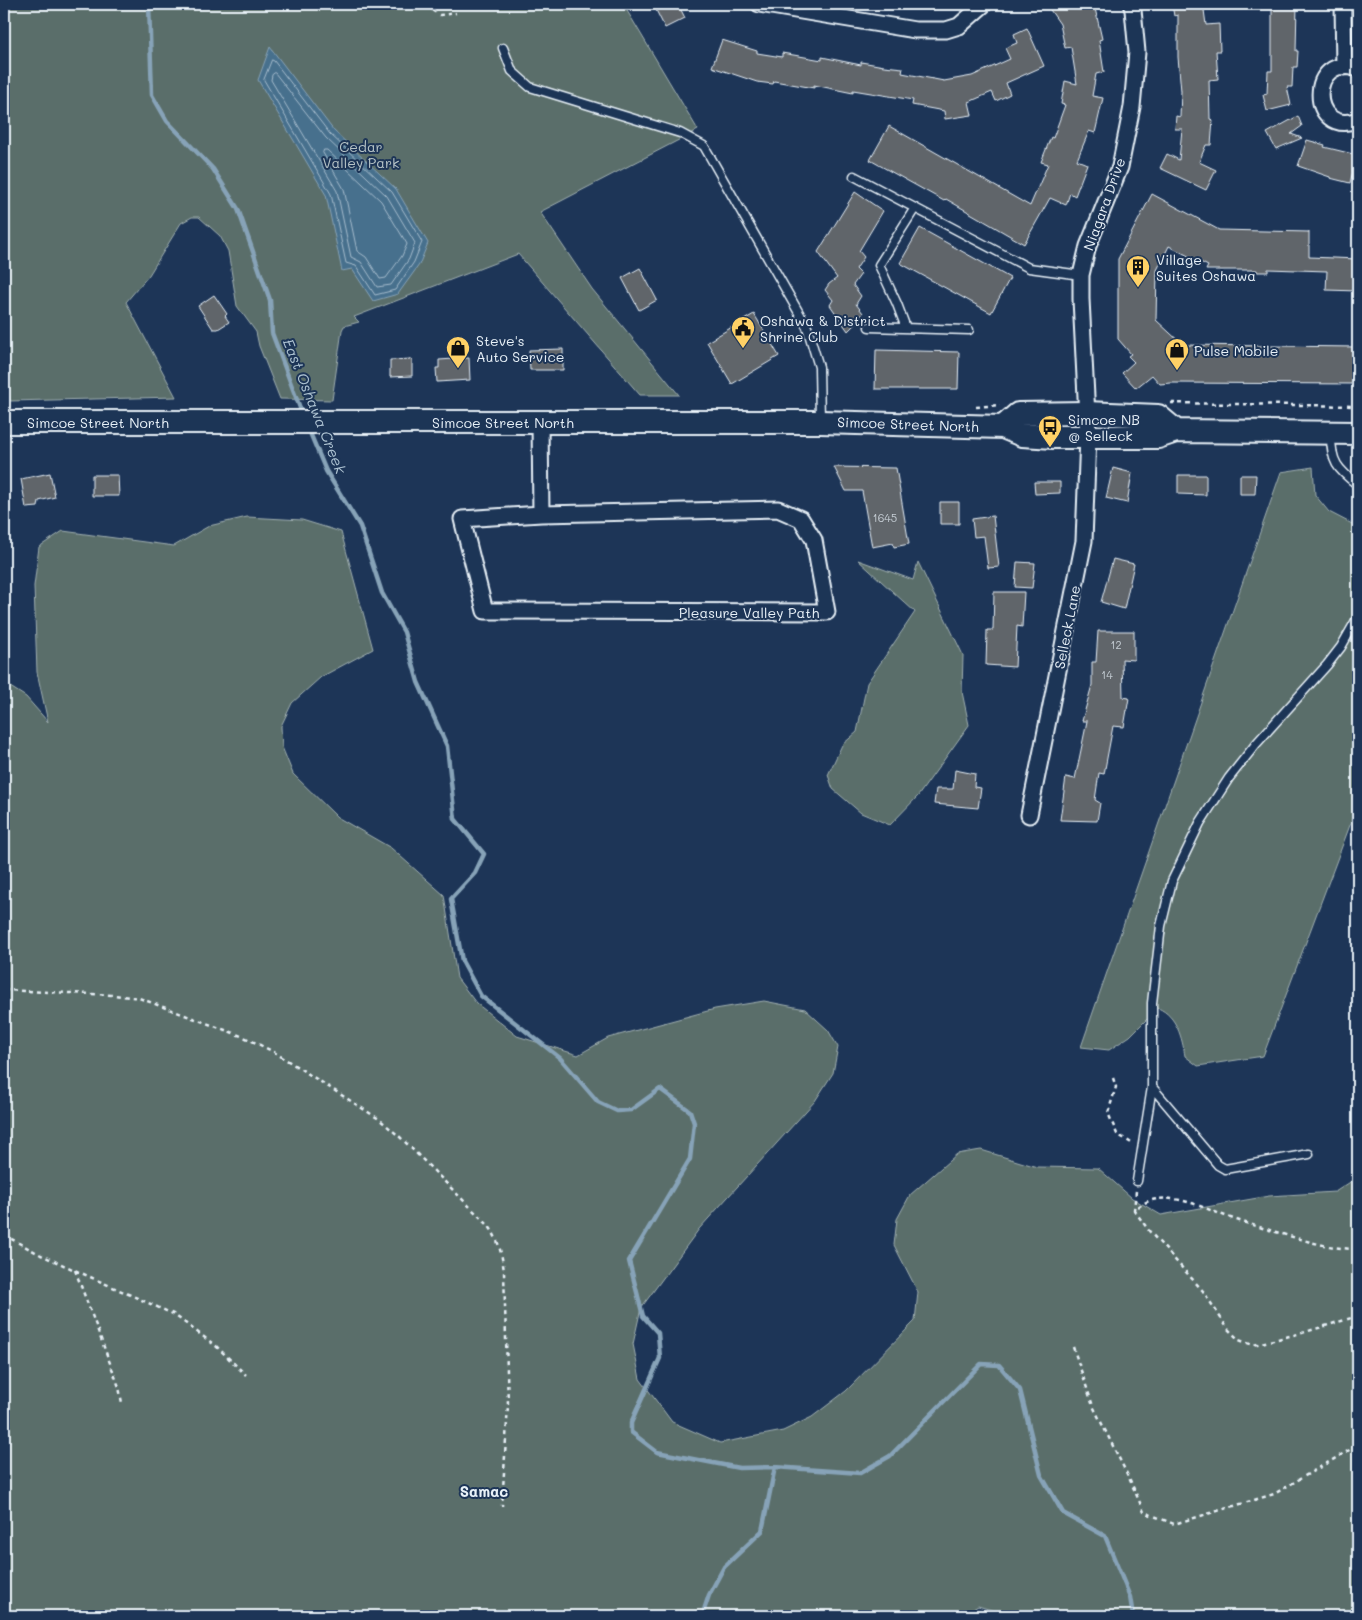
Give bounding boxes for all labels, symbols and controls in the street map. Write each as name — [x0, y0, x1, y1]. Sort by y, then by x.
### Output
park label: Cedar Valley Park — [323, 137, 399, 172]
street label: Niagara Drive — [1078, 155, 1130, 253]
place label: Village Suites Oshawa — [1156, 250, 1256, 285]
building icon: Village Suites Oshawa — [1125, 254, 1151, 288]
place label: Oshawa & District Shrine Club — [760, 311, 886, 346]
public building icon: Oshawa & District Shrine Club — [730, 315, 756, 349]
place label: Steve's Auto Service — [476, 331, 564, 366]
water label: East Oshawa Creek — [279, 335, 352, 478]
shop icon: Steve's Auto Service — [445, 335, 471, 369]
shop icon: Pulse Mobile — [1164, 337, 1190, 371]
place label: Pulse Mobile — [1194, 341, 1279, 360]
place label: Simcoe NB @ Selleck — [1068, 410, 1140, 445]
street label: Simcoe Street North — [837, 412, 979, 436]
street label: Simcoe Street North — [27, 413, 169, 432]
street label: Simcoe Street North — [432, 413, 574, 432]
bus stop icon: Simcoe NB @ Selleck — [1037, 414, 1063, 448]
house number: 1645 — [873, 510, 897, 525]
street label: Selleck Lane — [1050, 584, 1084, 670]
street label: Pleasure Valley Path — [679, 603, 819, 622]
house number: 12 — [1110, 637, 1122, 652]
house number: 14 — [1101, 667, 1113, 682]
district label: Samac — [460, 1481, 508, 1501]

